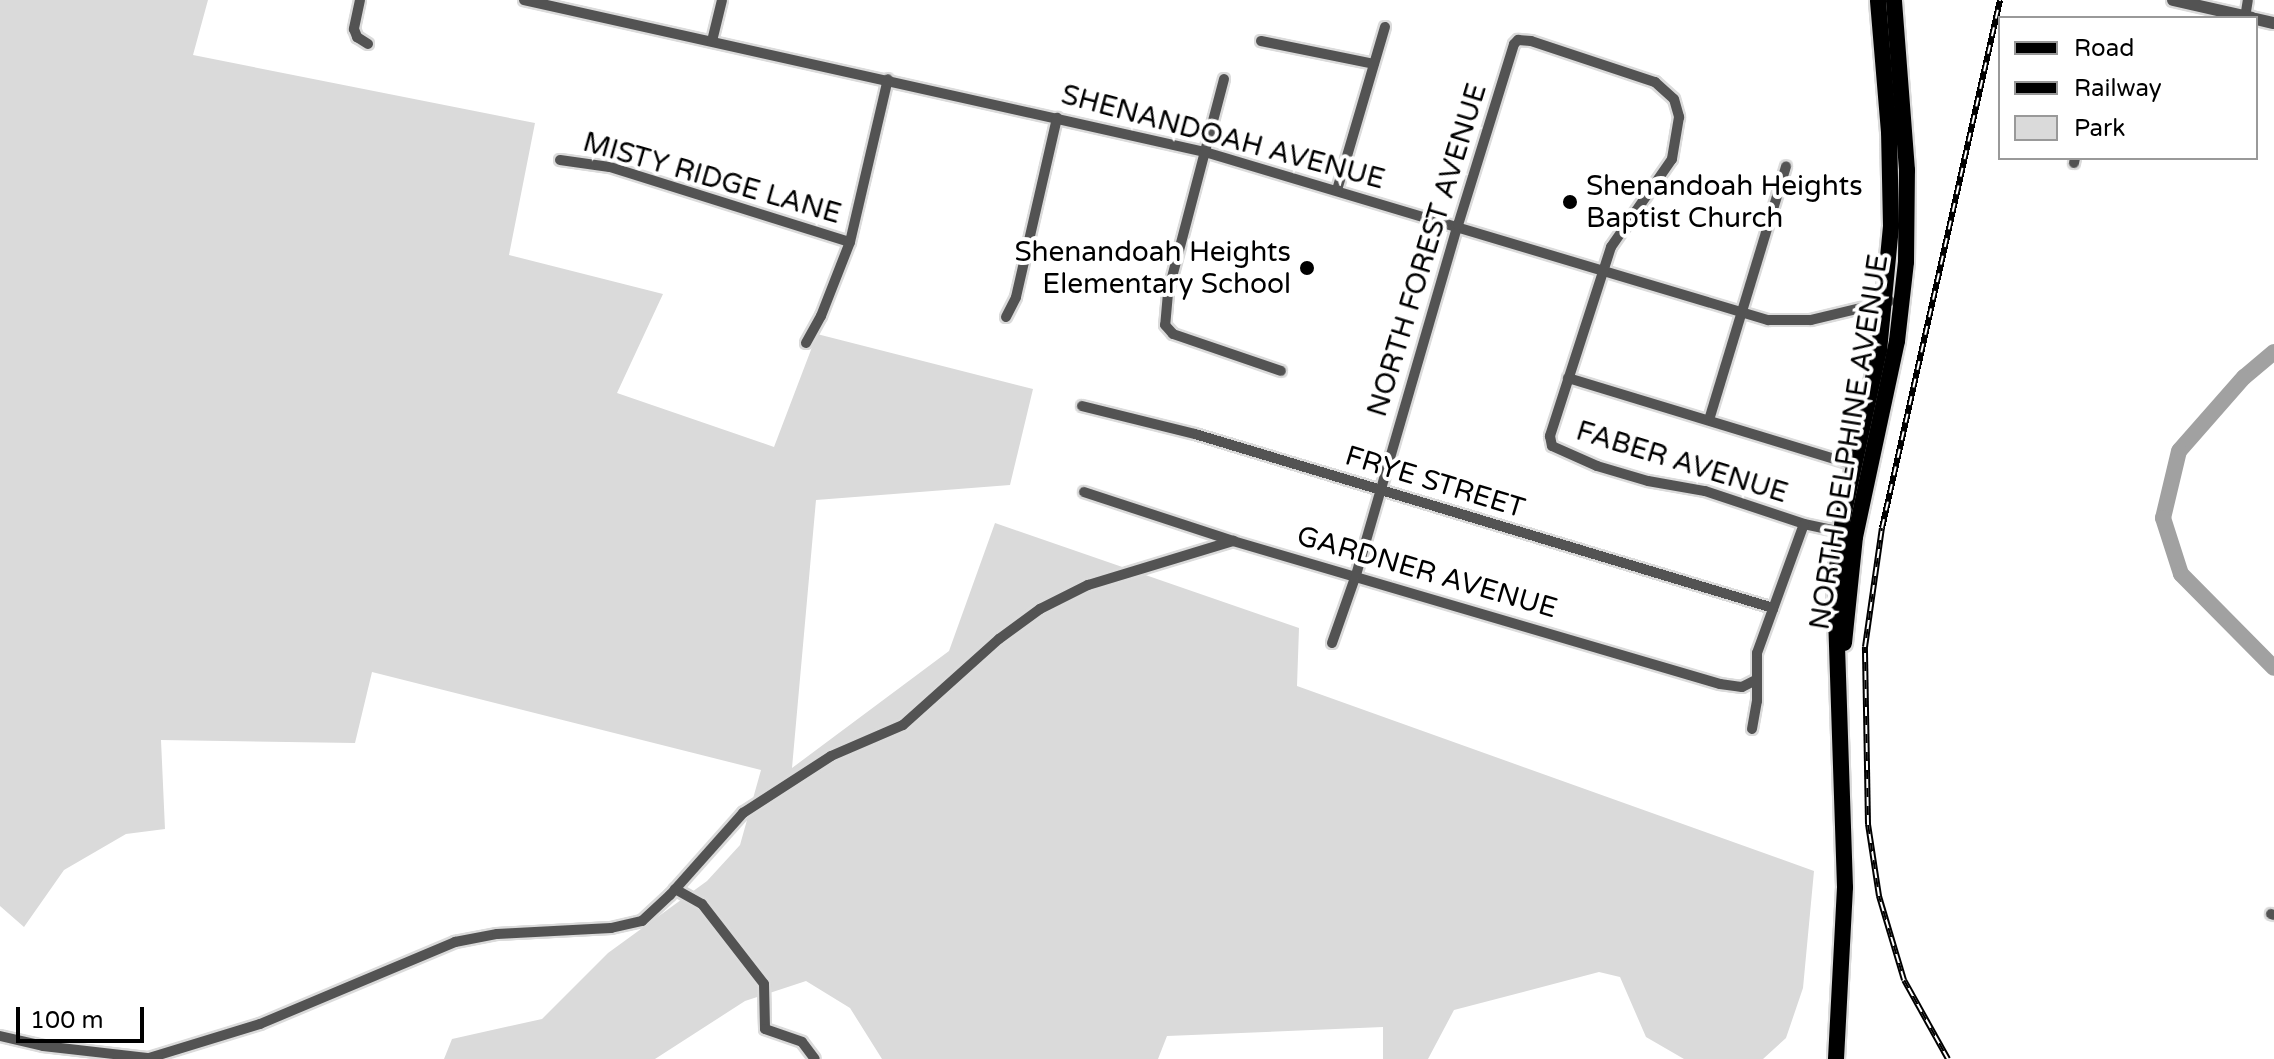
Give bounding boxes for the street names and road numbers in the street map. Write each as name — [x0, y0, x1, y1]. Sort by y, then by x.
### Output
street label: SHENANDOAH AVENUE — [1058, 78, 1388, 196]
street label: NORTH FOREST AVENUE — [1360, 79, 1494, 421]
street label: MISTY RIDGE LANE — [579, 125, 845, 231]
street label: NORTH DELPHINE AVENUE — [1803, 252, 1895, 632]
street label: FABER AVENUE — [1572, 414, 1792, 510]
street label: FRYE STREET — [1341, 439, 1529, 525]
street label: GARDNER AVENUE — [1293, 519, 1561, 625]

